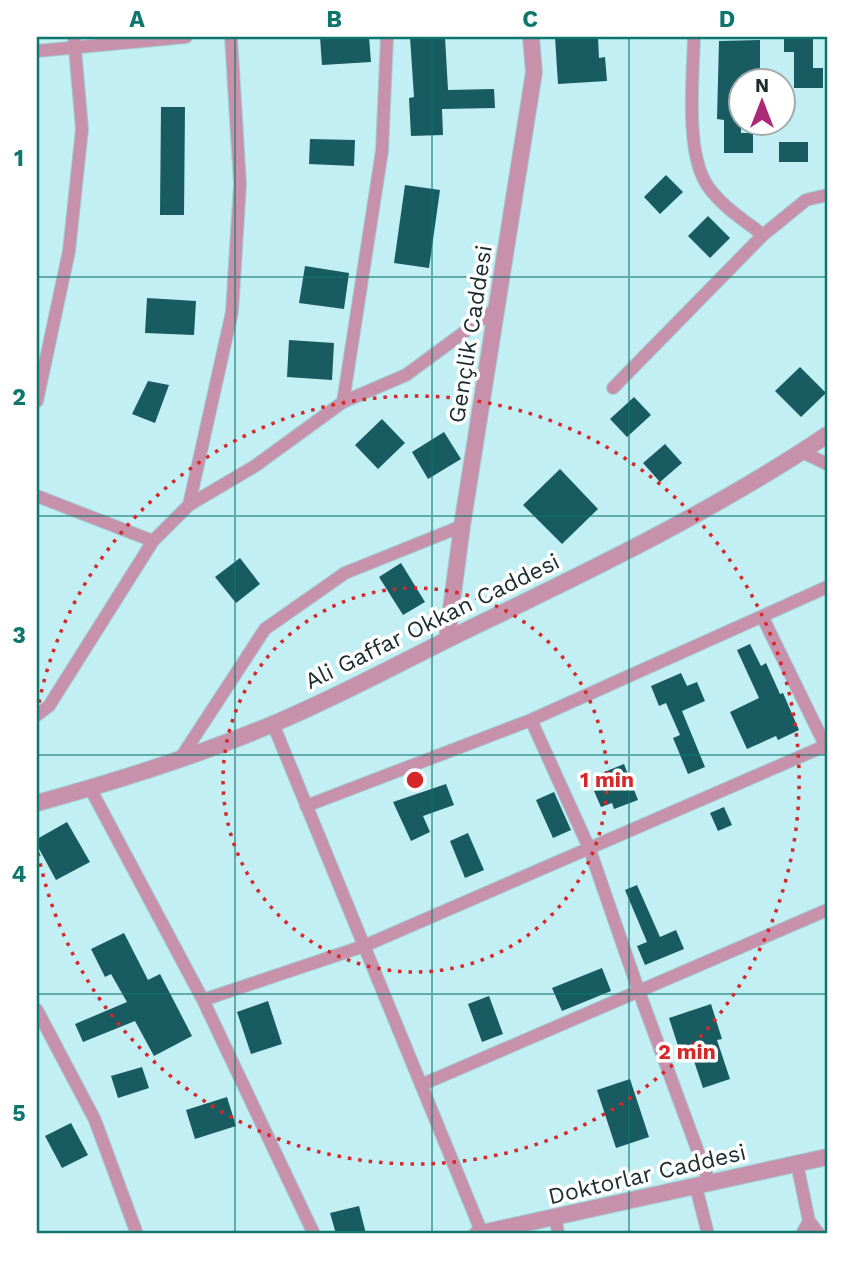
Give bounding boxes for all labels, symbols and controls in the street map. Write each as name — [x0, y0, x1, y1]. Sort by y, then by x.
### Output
text: A — [129, 6, 145, 33]
text: B — [326, 6, 342, 33]
text: C — [522, 6, 538, 33]
text: D — [719, 6, 735, 33]
north arrow — [728, 66, 798, 136]
text: N — [755, 74, 769, 97]
text: 1 — [14, 145, 24, 172]
street label: Gençlik Caddesi — [443, 243, 498, 425]
text: 2 — [12, 384, 26, 411]
street label: Ali Gaffar Okkan Caddesi — [300, 548, 564, 695]
text: 3 — [12, 622, 26, 649]
text: 1 min — [580, 767, 634, 792]
centre of rings — [403, 768, 427, 792]
text: 4 — [12, 861, 27, 888]
text: 2 min — [658, 1039, 716, 1064]
text: 5 — [12, 1100, 26, 1127]
street label: Doktorlar Caddesi — [546, 1139, 749, 1210]

